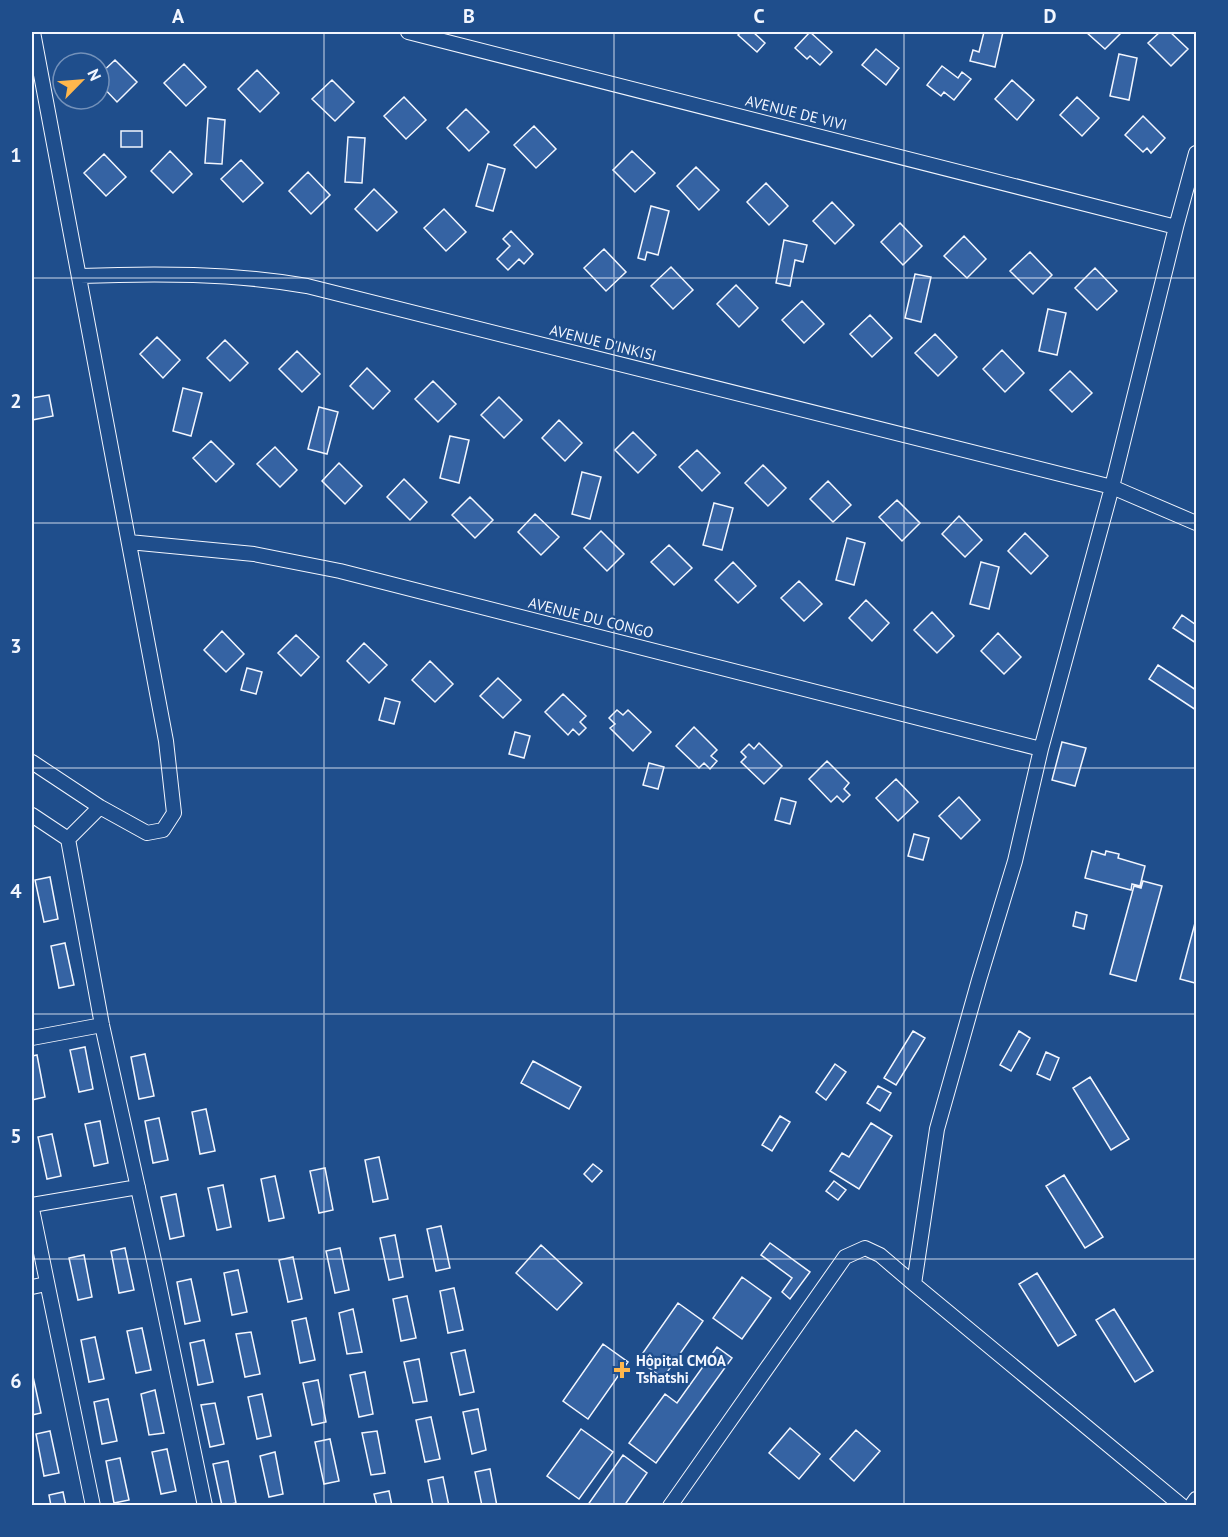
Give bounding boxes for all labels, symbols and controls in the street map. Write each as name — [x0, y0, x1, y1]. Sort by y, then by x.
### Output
text: A — [172, 3, 185, 29]
text: B — [463, 3, 475, 29]
text: C — [753, 3, 765, 29]
text: D — [1044, 3, 1057, 29]
north arrow — [51, 51, 111, 111]
text: N — [83, 66, 106, 84]
street label: AVENUE DE VIVI — [743, 91, 849, 134]
text: 1 — [10, 142, 22, 168]
street label: AVENUE D'INKISI — [548, 320, 658, 365]
text: 2 — [10, 388, 22, 414]
street label: AVENUE DU CONGO — [527, 593, 656, 642]
text: 3 — [10, 633, 22, 659]
text: 4 — [10, 878, 22, 904]
text: 5 — [10, 1123, 22, 1149]
place label: Hôpital CMOA Tshatshi — [636, 1351, 727, 1387]
marker: Hôpital CMOA Tshatshi — [613, 1361, 631, 1379]
text: 6 — [10, 1368, 22, 1394]

